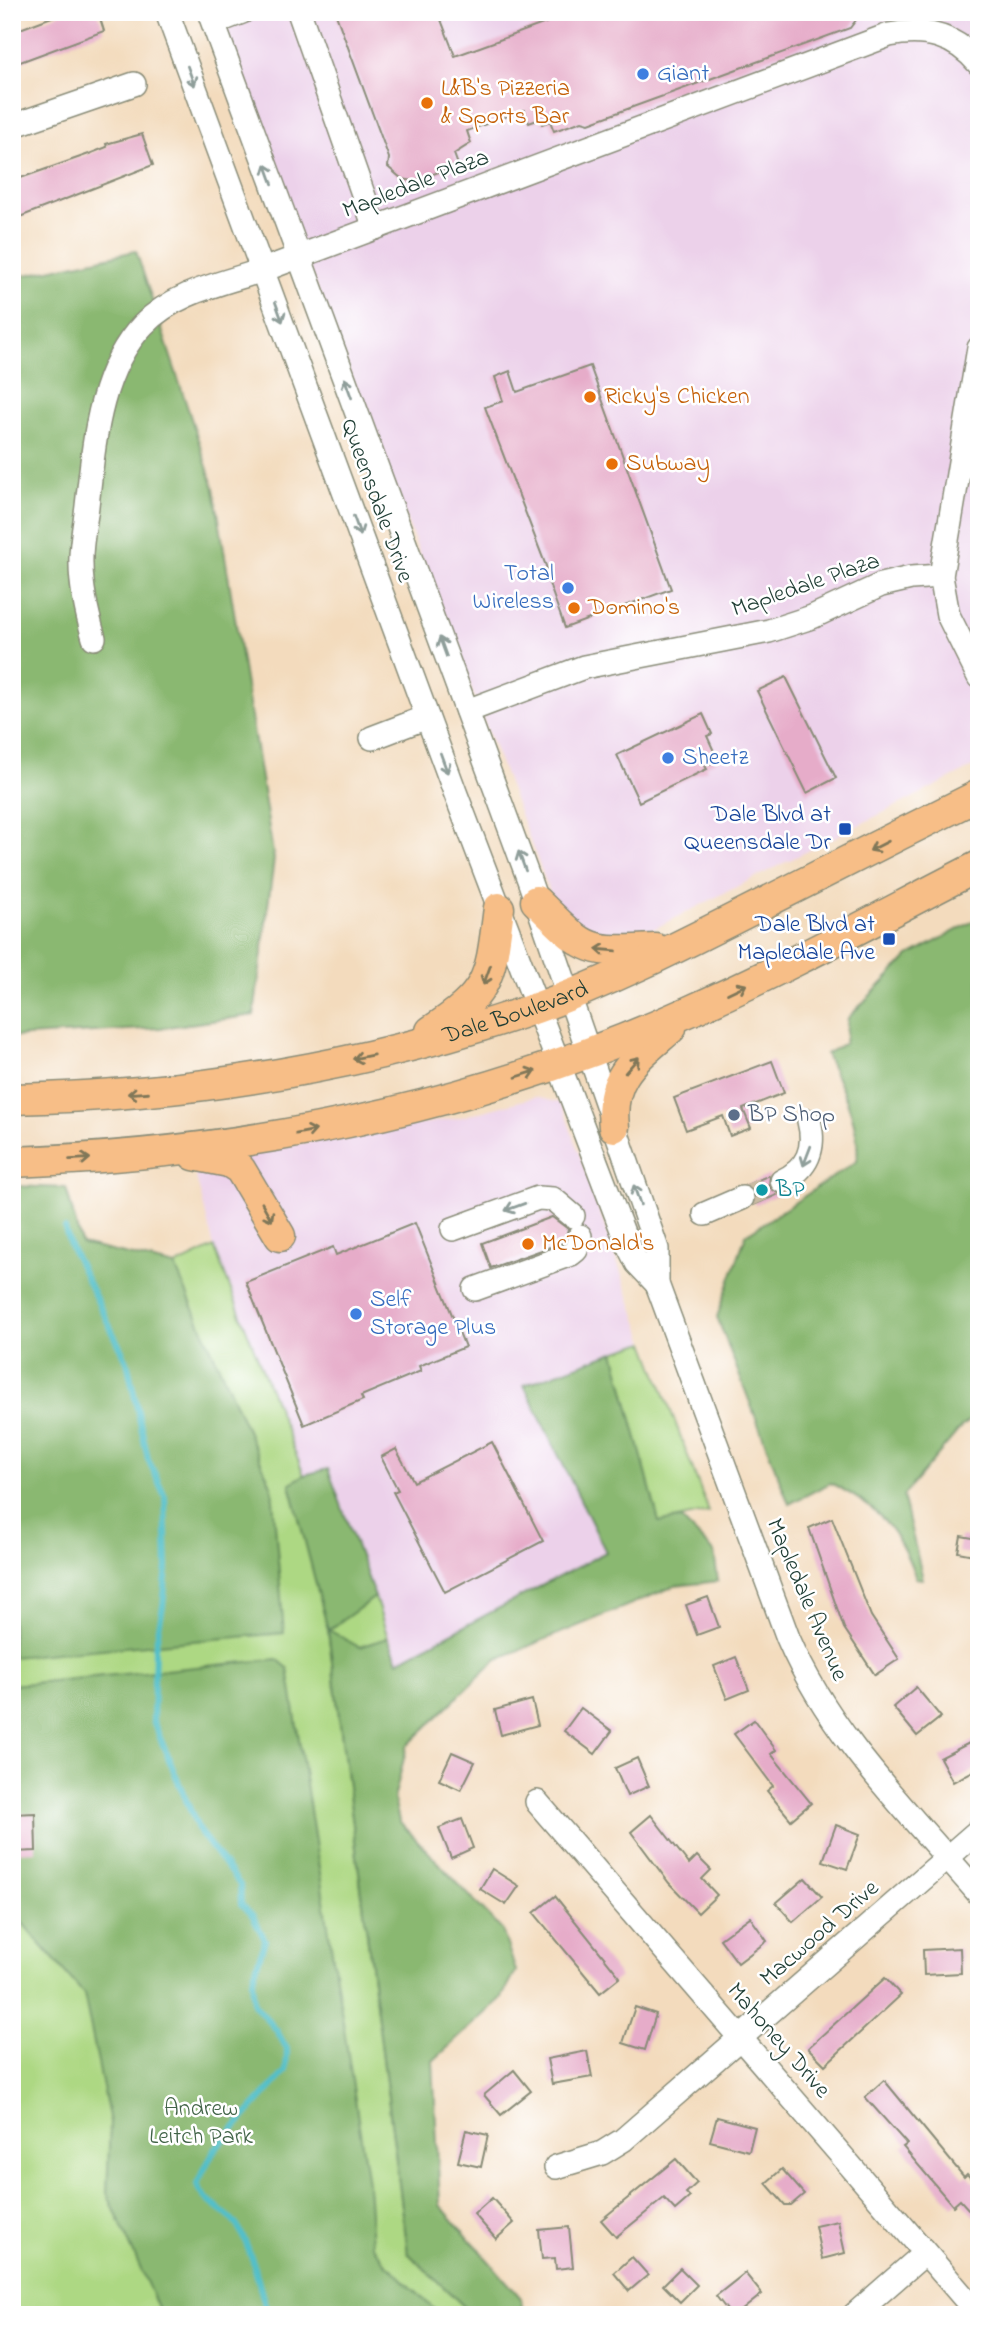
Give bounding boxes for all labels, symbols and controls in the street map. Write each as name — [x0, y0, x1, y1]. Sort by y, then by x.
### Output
place label: Giant — [657, 57, 709, 92]
one-way arrow — [185, 65, 198, 87]
marker: Giant — [635, 66, 651, 82]
place label: L&B's Pizzeria & Sports Bar — [441, 72, 570, 135]
marker: L&B's Pizzeria & Sports Bar — [419, 95, 435, 111]
street label: Mapledale Plaza — [338, 141, 494, 229]
one-way arrow — [262, 164, 274, 186]
one-way arrow — [273, 301, 286, 323]
one-way arrow — [340, 377, 353, 399]
place label: Ricky's Chicken — [604, 380, 749, 416]
marker: Ricky's Chicken — [582, 389, 598, 405]
street label: Queensdale Drive — [330, 414, 422, 588]
place label: Subway — [626, 447, 710, 483]
marker: Subway — [604, 456, 620, 472]
one-way arrow — [352, 514, 364, 536]
street label: Mapledale Plaza — [727, 544, 885, 628]
place label: Total Wireless — [472, 557, 554, 620]
marker: Total Wireless — [560, 580, 576, 596]
place label: Domino's — [587, 591, 680, 626]
marker: Domino's — [566, 600, 582, 616]
one-way arrow — [436, 637, 448, 659]
place label: Sheetz — [682, 741, 749, 776]
marker: Sheetz — [660, 750, 676, 766]
one-way arrow — [438, 751, 451, 773]
place label: Dale Blvd at Queensdale Dr — [684, 798, 832, 861]
marker: Dale Blvd at Queensdale Dr — [837, 821, 853, 837]
one-way arrow — [869, 839, 890, 853]
one-way arrow — [515, 851, 527, 873]
place label: Dale Blvd at Mapledale Ave — [738, 908, 875, 971]
marker: Dale Blvd at Mapledale Ave — [881, 931, 897, 947]
one-way arrow — [595, 943, 618, 956]
one-way arrow — [480, 963, 493, 985]
street label: Dale Boulevard — [438, 972, 594, 1054]
one-way arrow — [726, 982, 747, 995]
one-way arrow — [352, 1051, 375, 1064]
one-way arrow — [624, 1056, 640, 1074]
one-way arrow — [515, 1067, 537, 1080]
one-way arrow — [127, 1087, 150, 1100]
place label: BP Shop — [747, 1098, 835, 1133]
marker: BP Shop — [726, 1107, 742, 1123]
one-way arrow — [294, 1124, 317, 1138]
one-way arrow — [799, 1145, 812, 1167]
one-way arrow — [69, 1152, 91, 1165]
place label: BP — [775, 1173, 805, 1208]
marker: BP — [754, 1182, 770, 1198]
one-way arrow — [630, 1185, 643, 1206]
one-way arrow — [261, 1201, 274, 1222]
one-way arrow — [505, 1201, 527, 1214]
place label: McDonald's — [542, 1227, 654, 1262]
marker: McDonald's — [520, 1236, 536, 1252]
place label: Self Storage Plus — [370, 1283, 496, 1346]
marker: Self Storage Plus — [348, 1306, 364, 1322]
street label: Mapledale Avenue — [756, 1513, 856, 1687]
street label: Macwood Drive — [753, 1872, 888, 1996]
street label: Mahoney Drive — [717, 1975, 838, 2107]
park label: Andrew Leitch Park — [149, 2092, 253, 2155]

